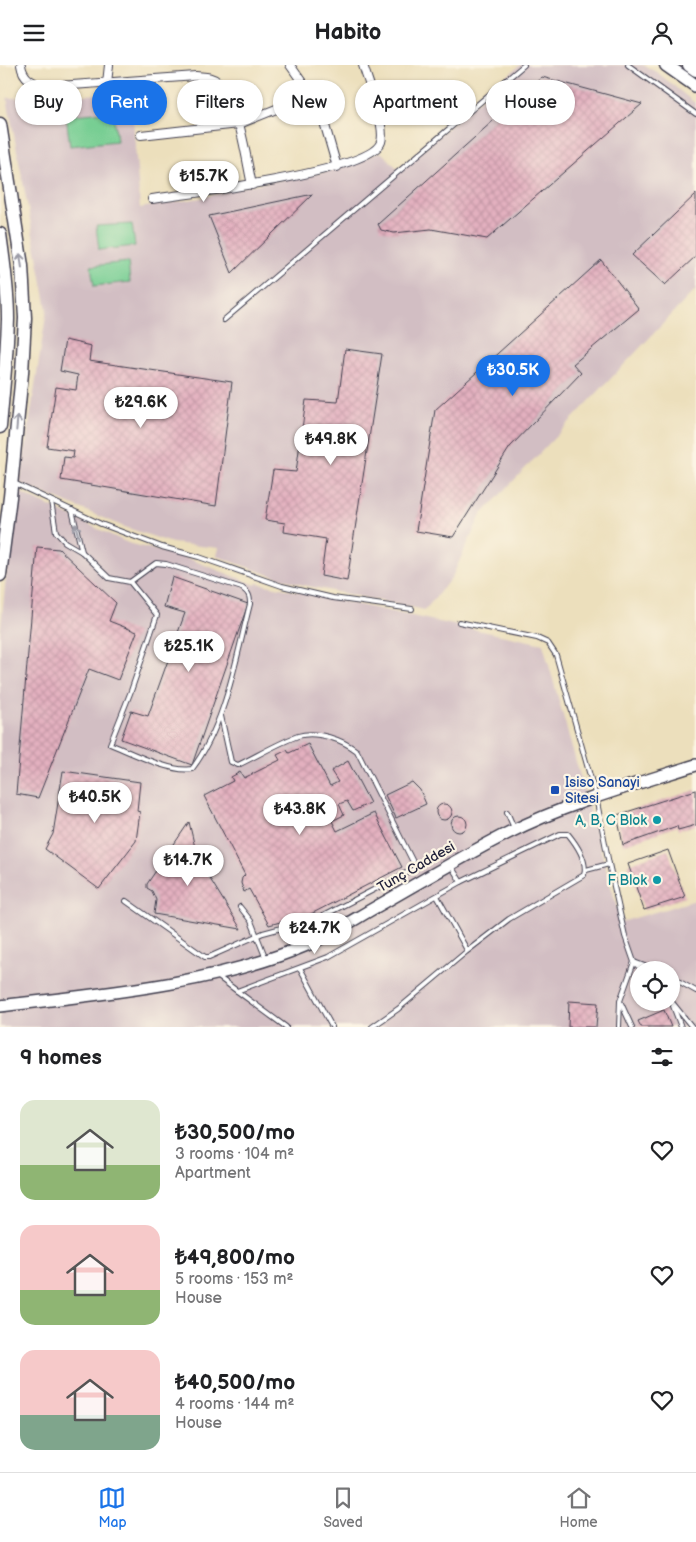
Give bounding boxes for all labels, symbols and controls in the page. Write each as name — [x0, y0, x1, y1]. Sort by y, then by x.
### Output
icon: menu — [20, 19, 48, 47]
text: Habito — [315, 19, 381, 46]
icon: person — [648, 19, 676, 47]
chip: Buy — [15, 80, 82, 125]
chip: Rent — [92, 80, 167, 125]
chip: Filters — [177, 80, 263, 125]
chip: New — [273, 80, 345, 125]
chip: Apartment — [355, 80, 476, 125]
chip: House — [486, 80, 575, 125]
pin: ₺15.7K — [163, 161, 245, 203]
text: ₺15.7K — [180, 167, 228, 186]
one-way arrow — [16, 253, 26, 269]
pin: ₺30.5K — [472, 355, 554, 397]
text: ₺30.5K — [487, 361, 539, 380]
pin: ₺29.6K — [100, 387, 182, 429]
text: ₺29.6K — [115, 393, 167, 412]
one-way arrow — [13, 415, 22, 431]
pin: ₺49.8K — [290, 423, 372, 466]
text: ₺49.8K — [305, 430, 357, 449]
one-way arrow — [72, 524, 81, 540]
pin: ₺25.1K — [148, 631, 230, 673]
text: ₺25.1K — [164, 637, 214, 656]
place label: Isiso Sanayi Sitesi — [565, 774, 640, 807]
pin: ₺40.5K — [54, 781, 136, 824]
marker: Isiso Sanayi Sitesi — [549, 784, 561, 796]
text: ₺40.5K — [69, 788, 121, 807]
pin: ₺43.8K — [259, 793, 341, 836]
text: ₺43.8K — [274, 800, 326, 819]
place label: A, B, C Blok — [575, 812, 647, 829]
marker: A, B, C Blok — [651, 814, 663, 826]
street label: Tunç Caddesi — [374, 838, 458, 896]
pin: ₺14.7K — [147, 845, 229, 887]
text: ₺14.7K — [164, 851, 212, 870]
place label: F Blok — [607, 872, 647, 889]
marker: F Blok — [651, 874, 663, 886]
pin: ₺24.7K — [274, 913, 356, 955]
text: ₺24.7K — [290, 919, 340, 938]
map controls — [630, 961, 680, 1011]
button: locate — [630, 961, 680, 1011]
icon: filters — [648, 1043, 676, 1071]
text: 9 homes — [20, 1045, 102, 1070]
icon: home — [60, 1120, 120, 1180]
text: ₺30,500/mo — [175, 1120, 295, 1145]
icon: heart — [648, 1136, 676, 1164]
text: 3 rooms · 104 m² — [175, 1145, 294, 1164]
text: Apartment — [175, 1164, 251, 1183]
icon: home — [60, 1245, 120, 1305]
text: ₺49,800/mo — [175, 1245, 295, 1270]
icon: heart — [648, 1261, 676, 1289]
text: 5 rooms · 153 m² — [175, 1270, 293, 1289]
text: House — [175, 1289, 222, 1308]
icon: home — [60, 1370, 120, 1430]
text: ₺40,500/mo — [175, 1370, 295, 1395]
icon: heart — [648, 1386, 676, 1414]
text: 4 rooms · 144 m² — [175, 1395, 294, 1414]
text: House — [175, 1414, 222, 1433]
tab: Map — [98, 1484, 127, 1531]
tab: Saved — [323, 1484, 363, 1531]
tab: Home — [560, 1484, 598, 1531]

